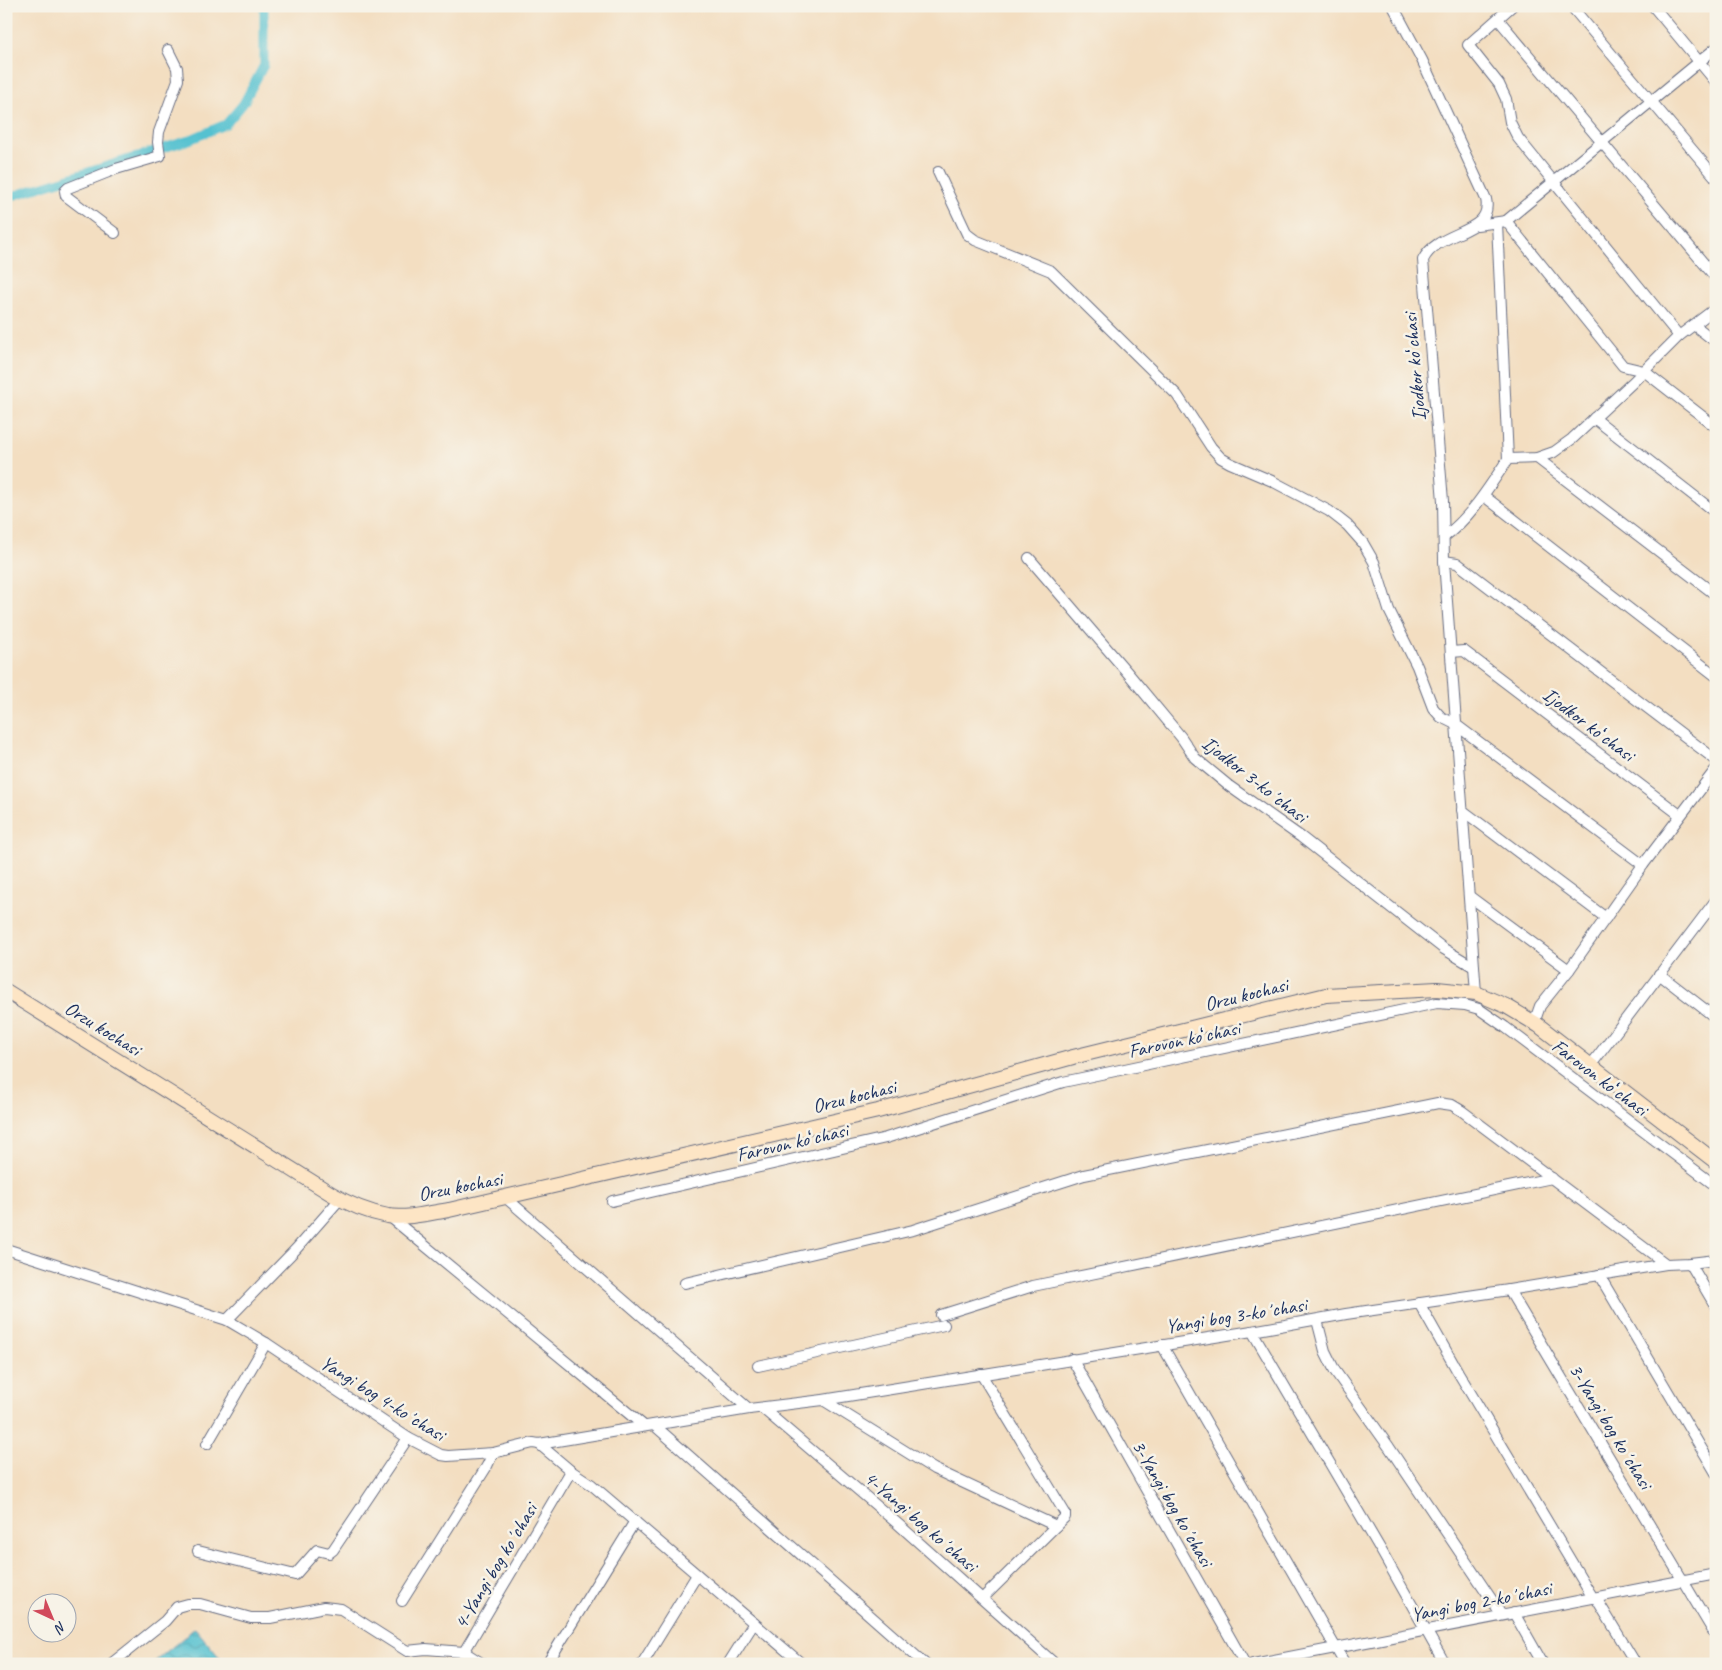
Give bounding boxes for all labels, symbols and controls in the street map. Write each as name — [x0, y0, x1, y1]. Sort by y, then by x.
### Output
street label: Ijodkor koʻchasi — [1397, 310, 1432, 422]
street label: Ijodkor koʻchasi — [1538, 682, 1641, 768]
street label: Ijodkor 3-koʼchasi — [1197, 731, 1314, 830]
street label: Orzu kochasi — [1202, 972, 1293, 1017]
street label: Orzu kochasi — [60, 995, 147, 1063]
street label: Farovon koʻchasi — [1126, 1015, 1244, 1064]
street label: Farovon koʻchasi — [1547, 1033, 1654, 1123]
street label: Orzu kochasi — [810, 1074, 901, 1119]
street label: Farovon koʻchasi — [734, 1117, 852, 1167]
street label: Orzu kochasi — [416, 1166, 506, 1207]
street label: Yangi bog 3-koʼchasi — [1164, 1292, 1311, 1339]
street label: Yangi bog 4-koʼchasi — [316, 1350, 452, 1448]
street label: 3-Yangi bog koʼchasi — [1563, 1359, 1659, 1496]
street label: 3-Yangi bog koʼchasi — [1126, 1435, 1220, 1573]
street label: 4-Yangi bog koʼchasi — [859, 1465, 984, 1579]
street label: 4-Yangi bog koʼchasi — [448, 1497, 544, 1634]
street label: Yangi bog 2-koʼchasi — [1409, 1575, 1556, 1627]
north arrow — [28, 1592, 78, 1642]
text: N — [50, 1618, 70, 1638]

